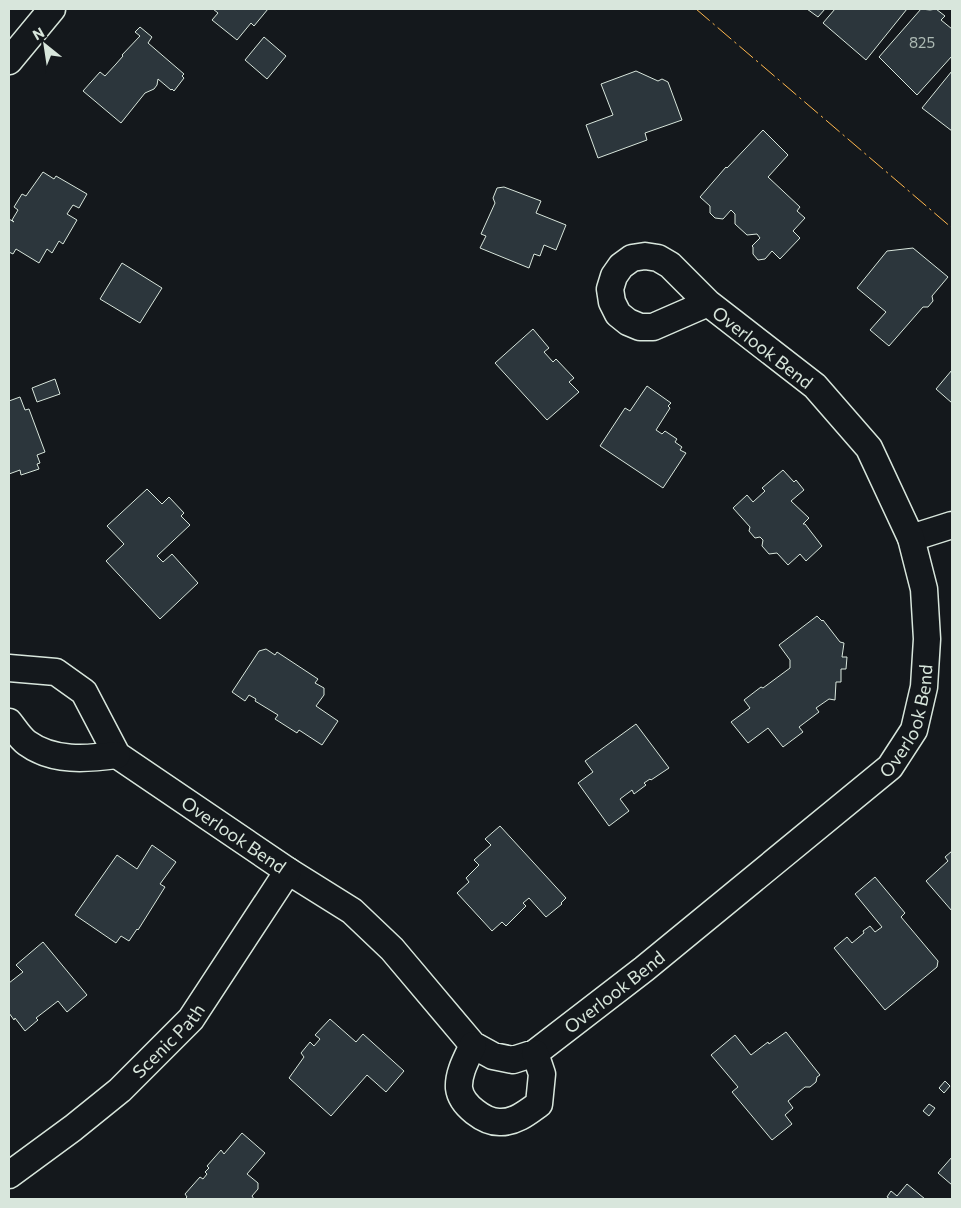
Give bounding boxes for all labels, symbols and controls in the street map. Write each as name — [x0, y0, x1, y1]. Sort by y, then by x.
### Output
north arrow — [20, 20, 70, 70]
text: N — [29, 23, 47, 43]
house number: 825 — [909, 33, 935, 51]
street label: Overlook Bend — [708, 301, 818, 393]
street label: Overlook Bend — [875, 664, 936, 782]
street label: Overlook Bend — [177, 791, 290, 878]
street label: Overlook Bend — [559, 946, 669, 1038]
street label: Scenic Path — [128, 999, 209, 1082]

